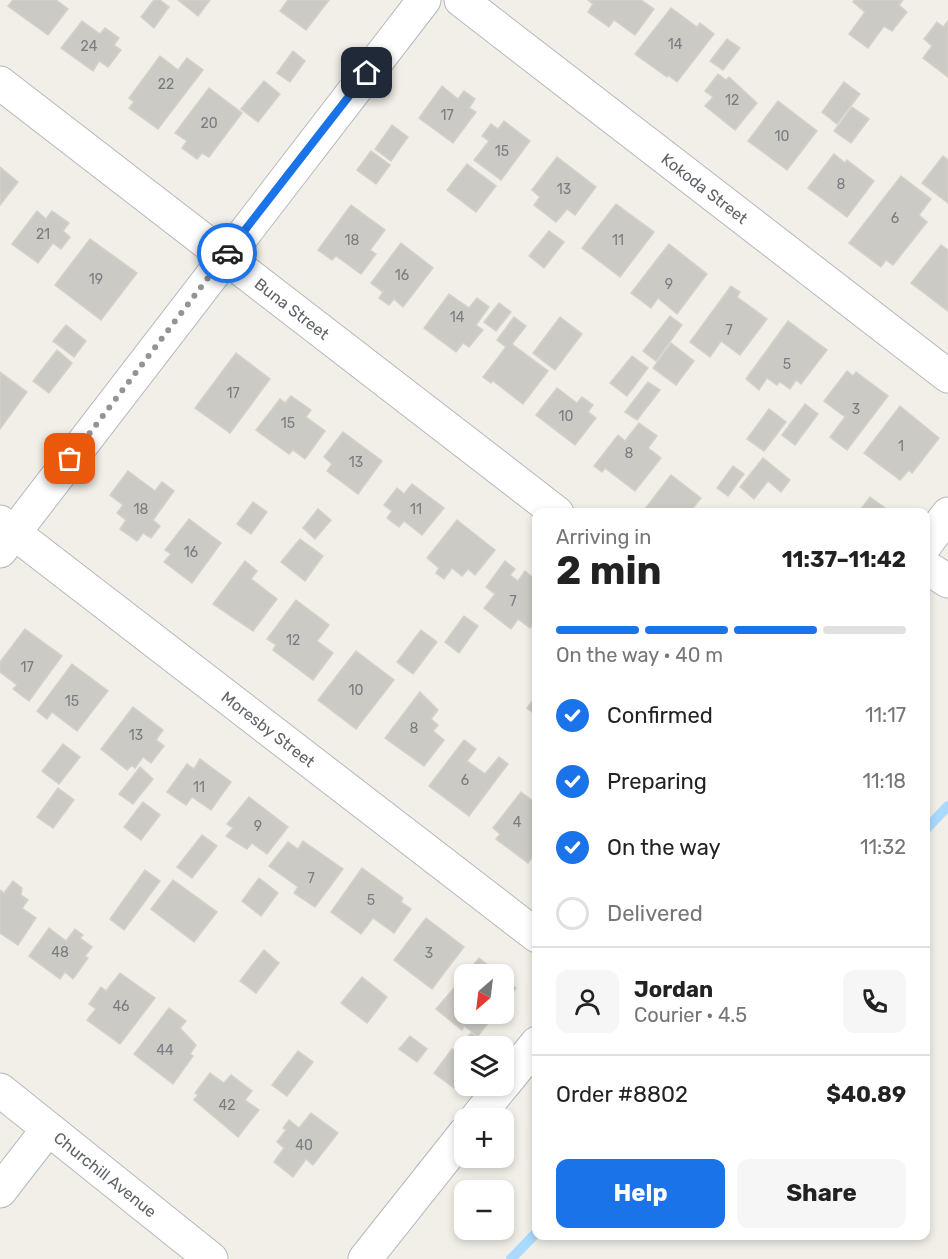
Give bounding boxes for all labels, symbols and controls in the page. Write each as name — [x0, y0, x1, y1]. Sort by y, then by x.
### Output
house number: 14 — [668, 36, 683, 53]
house number: 24 — [81, 38, 98, 55]
pin — [341, 47, 392, 98]
icon: home — [350, 56, 383, 89]
house number: 22 — [158, 76, 174, 93]
house number: 12 — [725, 92, 739, 109]
house number: 17 — [440, 107, 454, 124]
house number: 20 — [200, 115, 218, 132]
house number: 10 — [775, 128, 790, 145]
house number: 15 — [495, 143, 509, 160]
street label: Kokoda Street — [658, 149, 752, 228]
house number: 8 — [837, 176, 846, 193]
house number: 13 — [557, 181, 571, 198]
house number: 6 — [891, 210, 899, 227]
courier — [197, 223, 257, 283]
house number: 21 — [36, 226, 50, 243]
house number: 18 — [345, 232, 360, 249]
house number: 11 — [612, 232, 624, 249]
icon: car — [211, 237, 244, 270]
house number: 16 — [395, 267, 409, 284]
house number: 19 — [89, 271, 103, 288]
street label: Buna Street — [251, 274, 333, 343]
house number: 9 — [665, 276, 673, 293]
house number: 14 — [450, 309, 465, 326]
house number: 7 — [725, 322, 733, 339]
house number: 5 — [783, 356, 791, 373]
house number: 17 — [226, 385, 240, 402]
house number: 3 — [852, 401, 860, 418]
house number: 10 — [559, 408, 574, 425]
house number: 15 — [281, 415, 295, 432]
pin — [44, 433, 95, 484]
house number: 1 — [898, 438, 904, 455]
icon: bag — [53, 442, 86, 475]
house number: 8 — [625, 445, 634, 462]
house number: 13 — [349, 454, 363, 471]
house number: 18 — [134, 501, 149, 518]
house number: 11 — [410, 501, 422, 518]
text: Arriving in — [556, 525, 651, 549]
house number: 16 — [184, 544, 198, 561]
text: 11:37–11:42 — [782, 546, 906, 573]
text: 2 min — [556, 548, 662, 594]
house number: 7 — [509, 593, 517, 610]
house number: 12 — [286, 632, 300, 649]
text: On the way · 40 m — [556, 643, 723, 667]
house number: 17 — [20, 659, 34, 676]
house number: 10 — [349, 682, 364, 699]
street label: Moresby Street — [218, 687, 319, 771]
house number: 15 — [65, 693, 79, 710]
icon: check — [556, 699, 589, 732]
text: Confirmed — [607, 702, 713, 729]
text: 11:17 — [865, 703, 906, 727]
house number: 8 — [410, 720, 419, 737]
house number: 13 — [129, 727, 143, 744]
icon: check — [556, 765, 589, 798]
text: Preparing — [607, 768, 707, 795]
text: 11:18 — [862, 769, 906, 793]
house number: 6 — [461, 772, 469, 789]
house number: 11 — [193, 779, 205, 796]
house number: 4 — [513, 814, 522, 831]
house number: 9 — [254, 818, 262, 835]
icon: check — [556, 831, 589, 864]
text: On the way — [607, 834, 721, 861]
text: 11:32 — [860, 835, 906, 859]
house number: 7 — [307, 870, 315, 887]
house number: 5 — [367, 892, 375, 909]
text: Delivered — [607, 900, 703, 927]
house number: 48 — [51, 944, 69, 961]
house number: 3 — [425, 945, 433, 962]
north arrow — [454, 964, 514, 1024]
map controls — [454, 964, 514, 1240]
button: person — [556, 970, 619, 1033]
button: phone — [843, 970, 906, 1033]
text: Jordan — [634, 976, 713, 1003]
house number: 46 — [112, 998, 130, 1015]
text: Courier · 4.5 — [634, 1003, 747, 1027]
button: layers — [454, 1036, 514, 1096]
house number: 44 — [156, 1042, 174, 1059]
text: Order #8802 — [556, 1081, 688, 1108]
text: $40.89 — [826, 1081, 906, 1108]
house number: 42 — [219, 1097, 235, 1114]
button: + — [454, 1108, 514, 1168]
street label: Churchill Avenue — [50, 1128, 160, 1221]
house number: 40 — [295, 1137, 313, 1154]
button: Help — [556, 1159, 725, 1228]
button: Share — [737, 1159, 906, 1228]
button: − — [454, 1180, 514, 1240]

